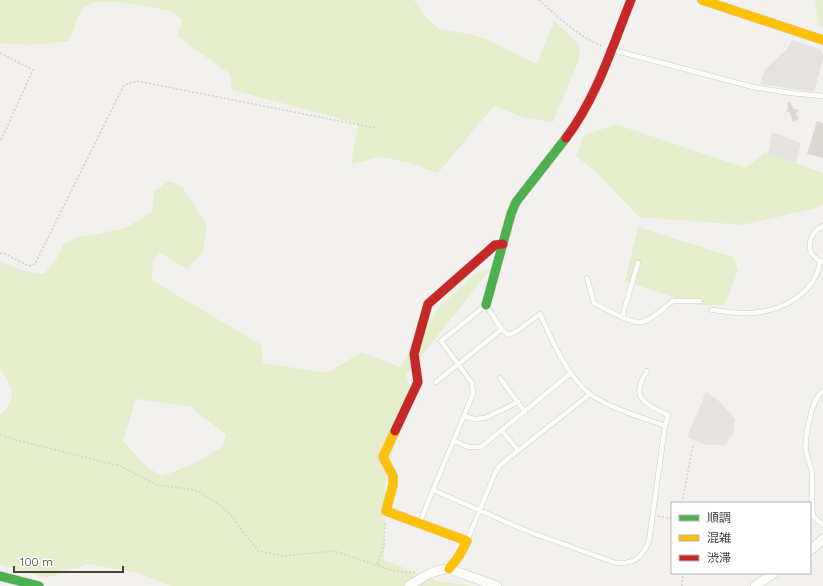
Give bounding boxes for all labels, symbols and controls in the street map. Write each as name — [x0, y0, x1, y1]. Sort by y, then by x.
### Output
legend — [671, 502, 811, 574]
text: 順調 — [707, 510, 731, 525]
text: 混雑 — [707, 530, 731, 545]
scale bar — [14, 548, 123, 574]
text: 渋滞 — [707, 550, 731, 565]
text: 100 m — [20, 554, 53, 569]

